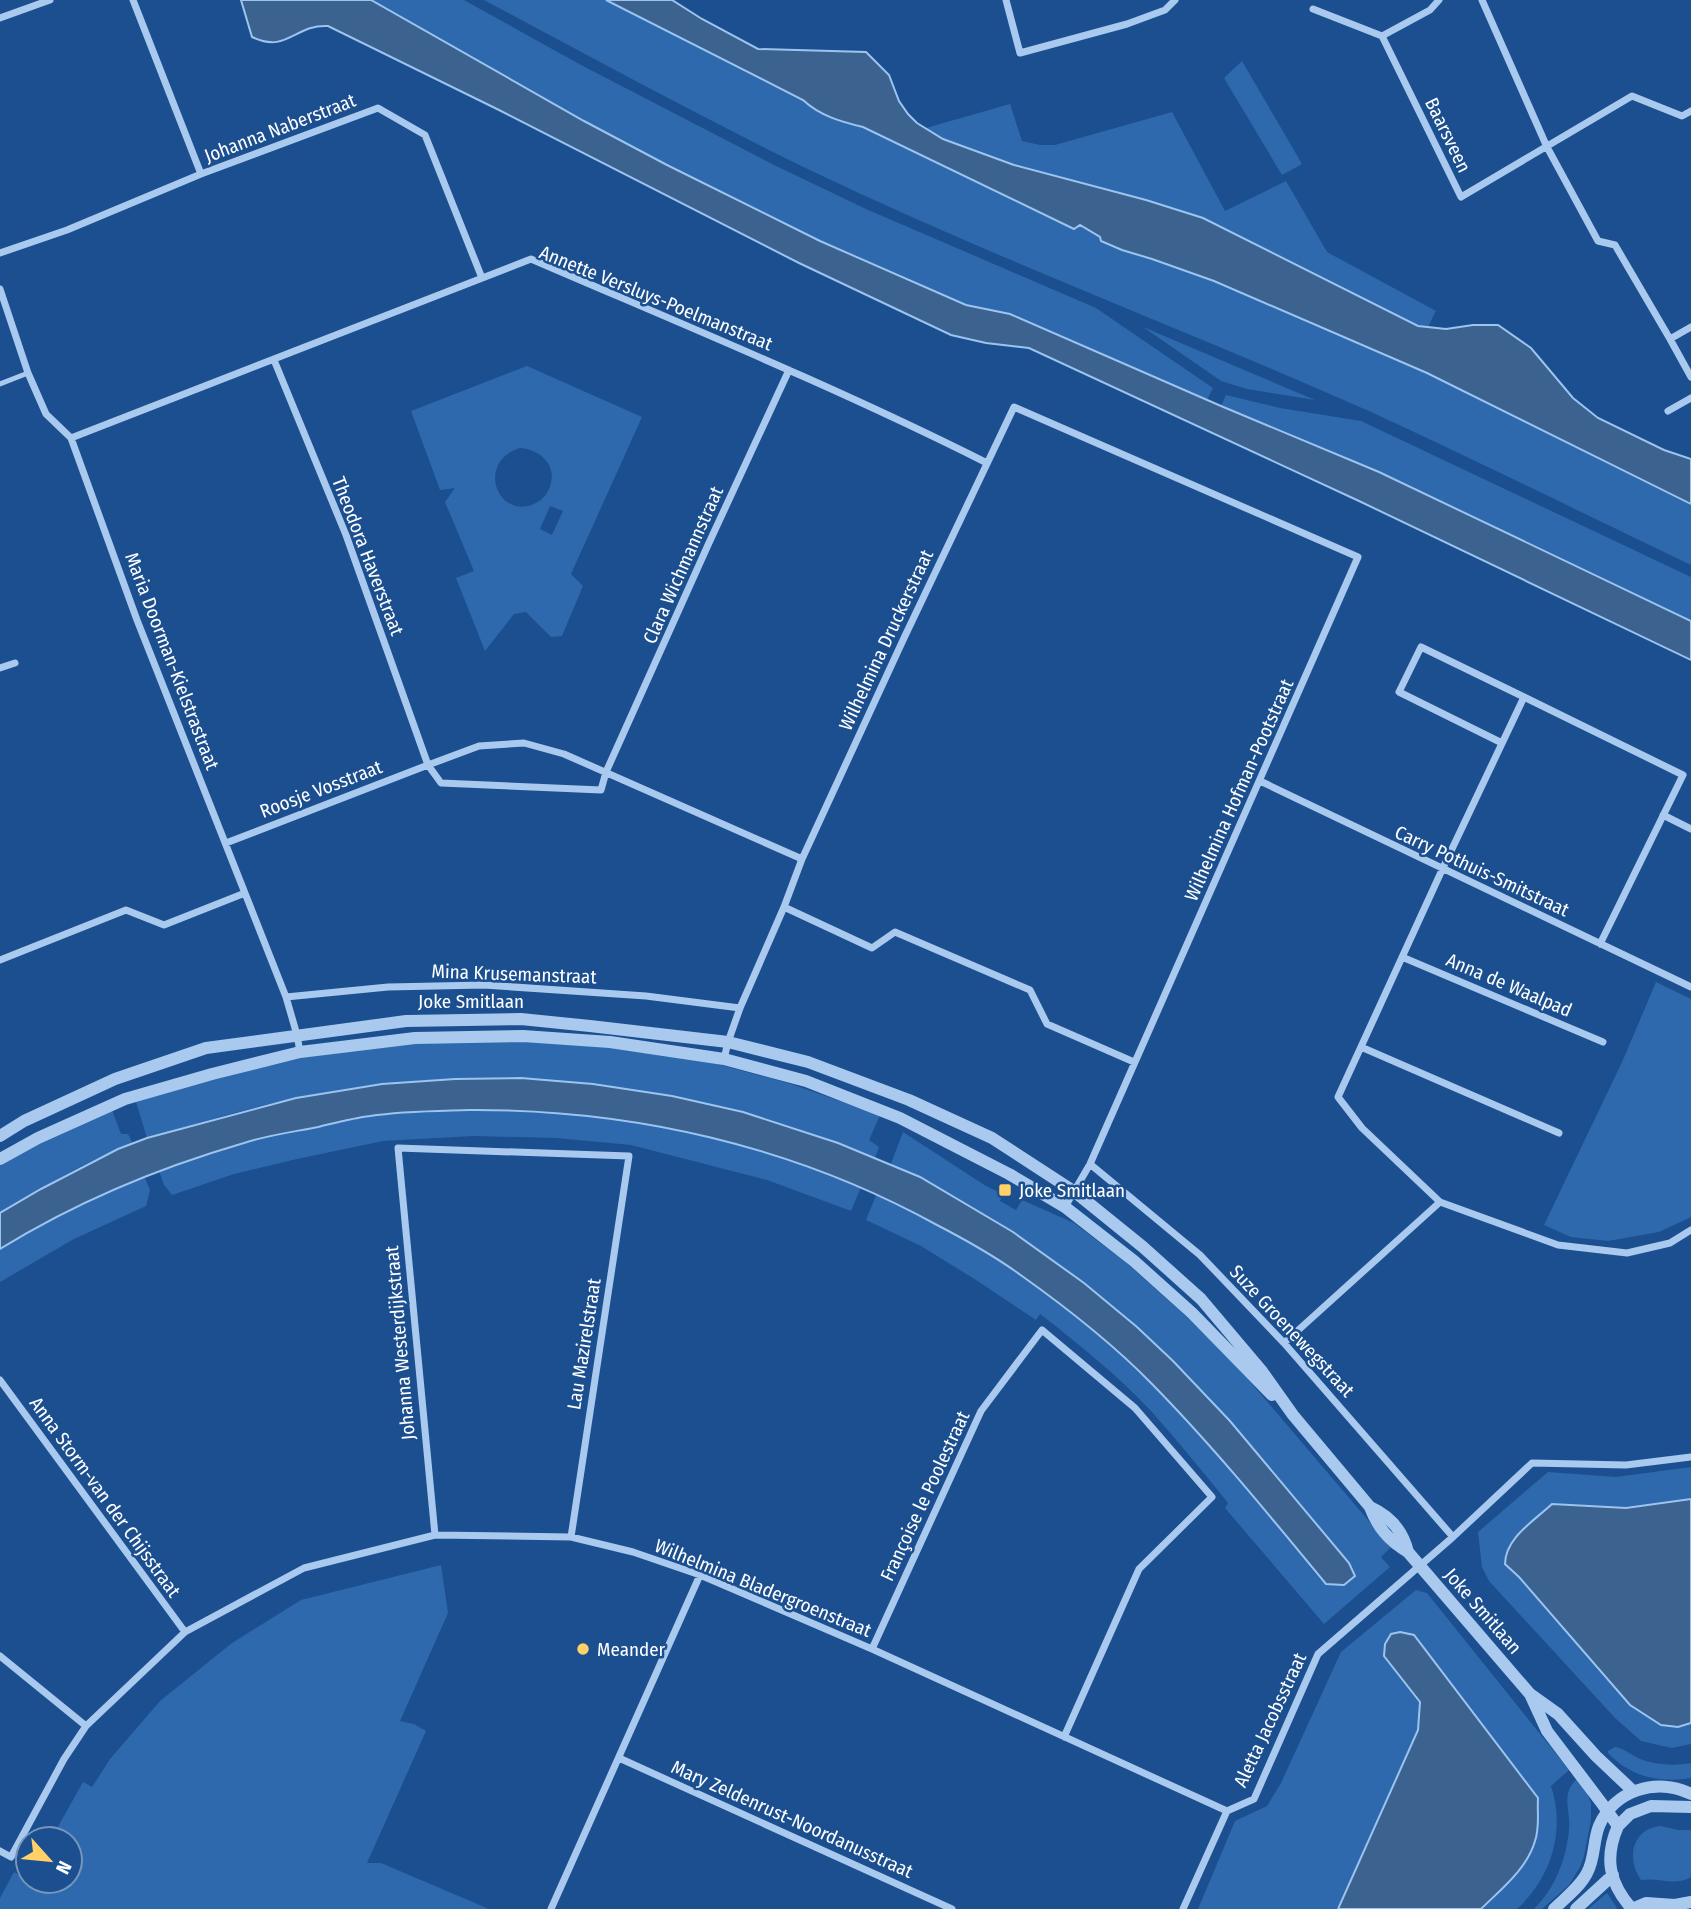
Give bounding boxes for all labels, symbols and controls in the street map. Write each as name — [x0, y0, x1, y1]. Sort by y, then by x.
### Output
street label: Johanna Naberstraat — [201, 88, 360, 167]
street label: Baarsveen — [1420, 94, 1476, 176]
street label: Annette Versluys-Poelmanstraat — [536, 241, 777, 356]
street label: Theodora Haverstraat — [327, 473, 409, 639]
street label: Clara Wichmannstraat — [638, 482, 728, 647]
street label: Wilhelmina Druckerstraat — [834, 545, 938, 734]
street label: Maria Doorman-Kielstrastraat — [120, 549, 224, 773]
street label: Wilhelmina Hofman-Pootstraat — [1180, 675, 1299, 905]
street label: Roosje Vosstraat — [257, 755, 386, 823]
street label: Carry Pothuis-Smitstraat — [1391, 821, 1573, 922]
street label: Anna de Waalpad — [1443, 948, 1575, 1022]
street label: Mina Krusemanstraat — [431, 960, 598, 988]
street label: Joke Smitlaan — [418, 990, 524, 1013]
place label: Joke Smitlaan — [1019, 1179, 1125, 1202]
marker: Joke Smitlaan — [997, 1182, 1013, 1198]
street label: Johanna Westerdijkstraat — [380, 1244, 420, 1441]
street label: Suze Groenewegstraat — [1225, 1260, 1360, 1402]
street label: Lau Mazirelstraat — [562, 1276, 606, 1411]
street label: Anna Storm-van der Chijsstraat — [25, 1392, 186, 1602]
street label: Françoise le Poolestraat — [875, 1407, 975, 1585]
street label: Wilhelmina Bladergroenstraat — [651, 1534, 875, 1642]
street label: Joke Smitlaan — [1440, 1563, 1526, 1659]
place label: Meander — [597, 1638, 666, 1661]
marker: Meander — [575, 1641, 591, 1657]
street label: Aletta Jacobsstraat — [1229, 1648, 1312, 1791]
street label: Mary Zeldenrust-Noordanusstraat — [668, 1755, 917, 1883]
north arrow — [14, 1825, 84, 1895]
text: N — [51, 1857, 77, 1878]

